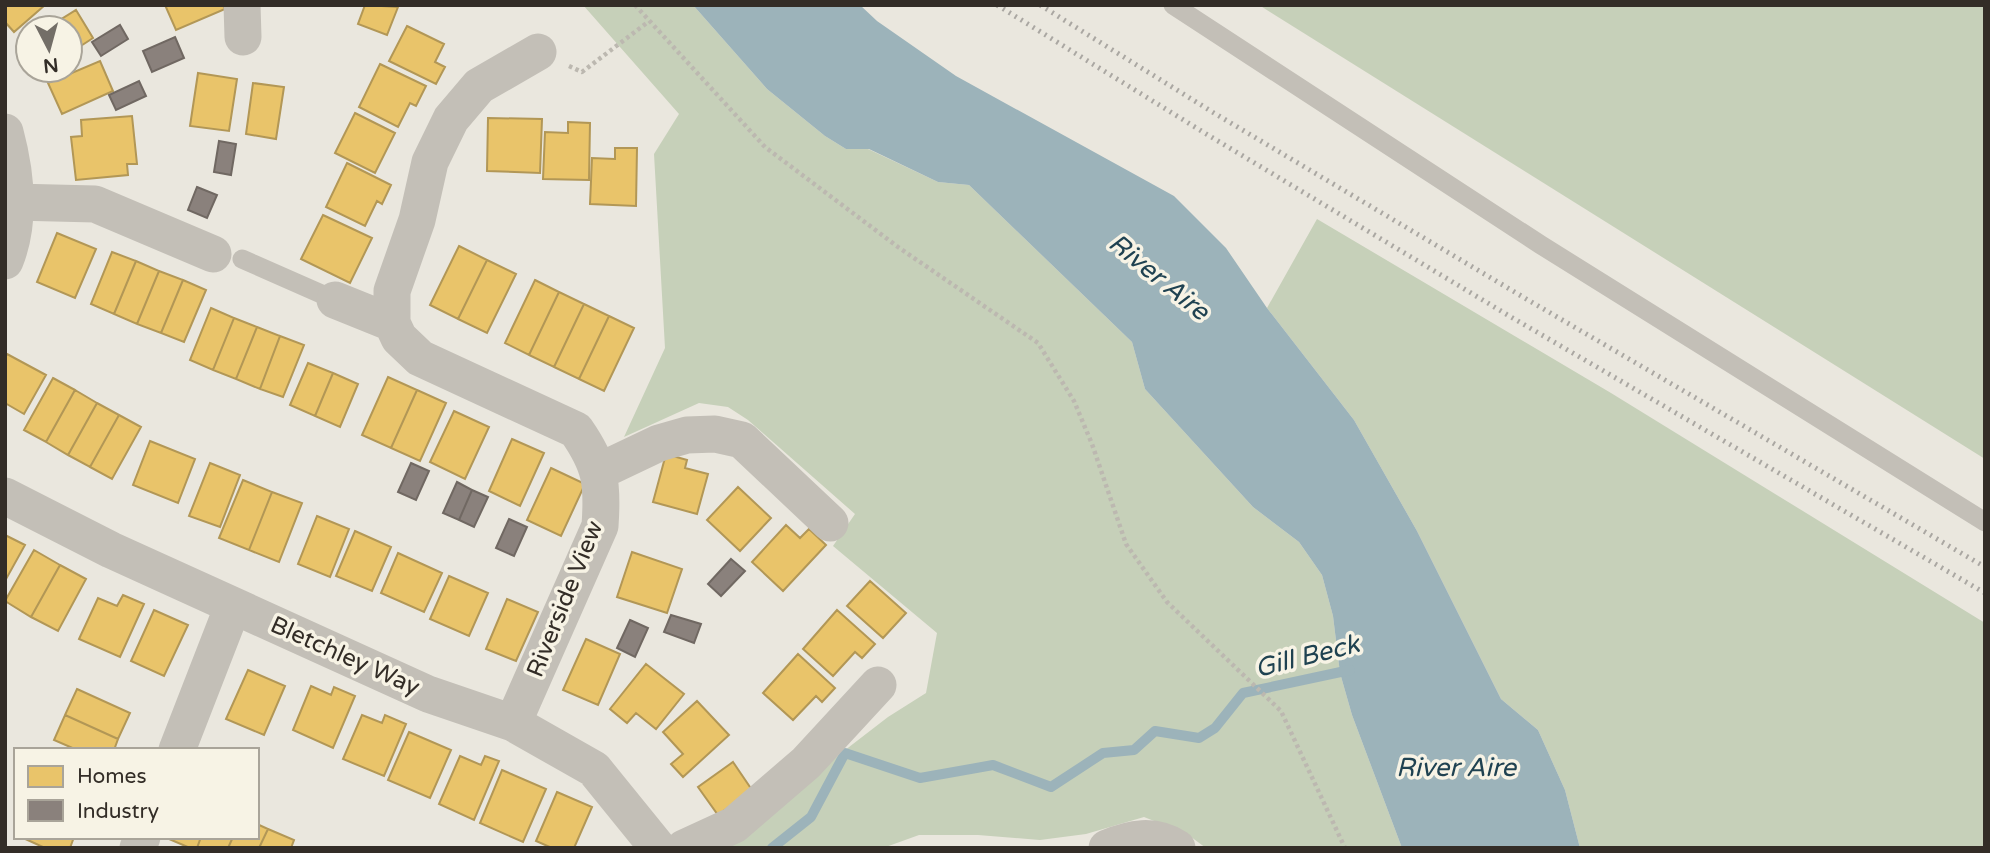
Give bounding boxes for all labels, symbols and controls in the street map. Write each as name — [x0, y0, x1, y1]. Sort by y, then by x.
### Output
north arrow — [14, 14, 84, 84]
text: N — [42, 53, 59, 77]
water label: River Aire — [1103, 227, 1216, 328]
street label: Riverside View — [521, 517, 609, 681]
street label: Bletchley Way — [266, 610, 424, 702]
water label: Gill Beck — [1252, 628, 1364, 684]
legend — [14, 748, 259, 839]
water label: River Aire — [1396, 752, 1517, 783]
text: Homes — [77, 764, 147, 789]
text: Industry — [77, 799, 159, 824]

